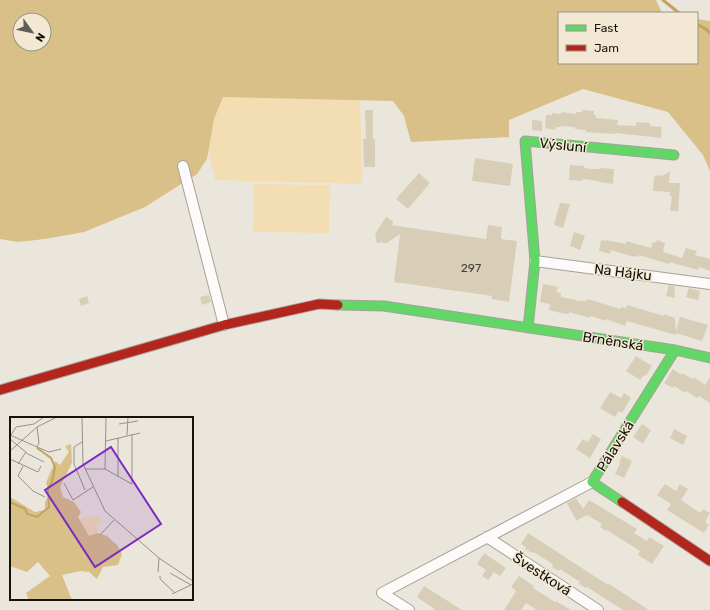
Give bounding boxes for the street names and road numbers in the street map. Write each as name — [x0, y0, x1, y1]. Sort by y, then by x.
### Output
street label: Výsluní — [539, 135, 588, 156]
street label: Na Hájku — [593, 261, 653, 284]
street label: Brněnská — [581, 328, 645, 355]
street label: Pálavská — [593, 418, 638, 475]
street label: Švestková — [509, 548, 575, 600]

